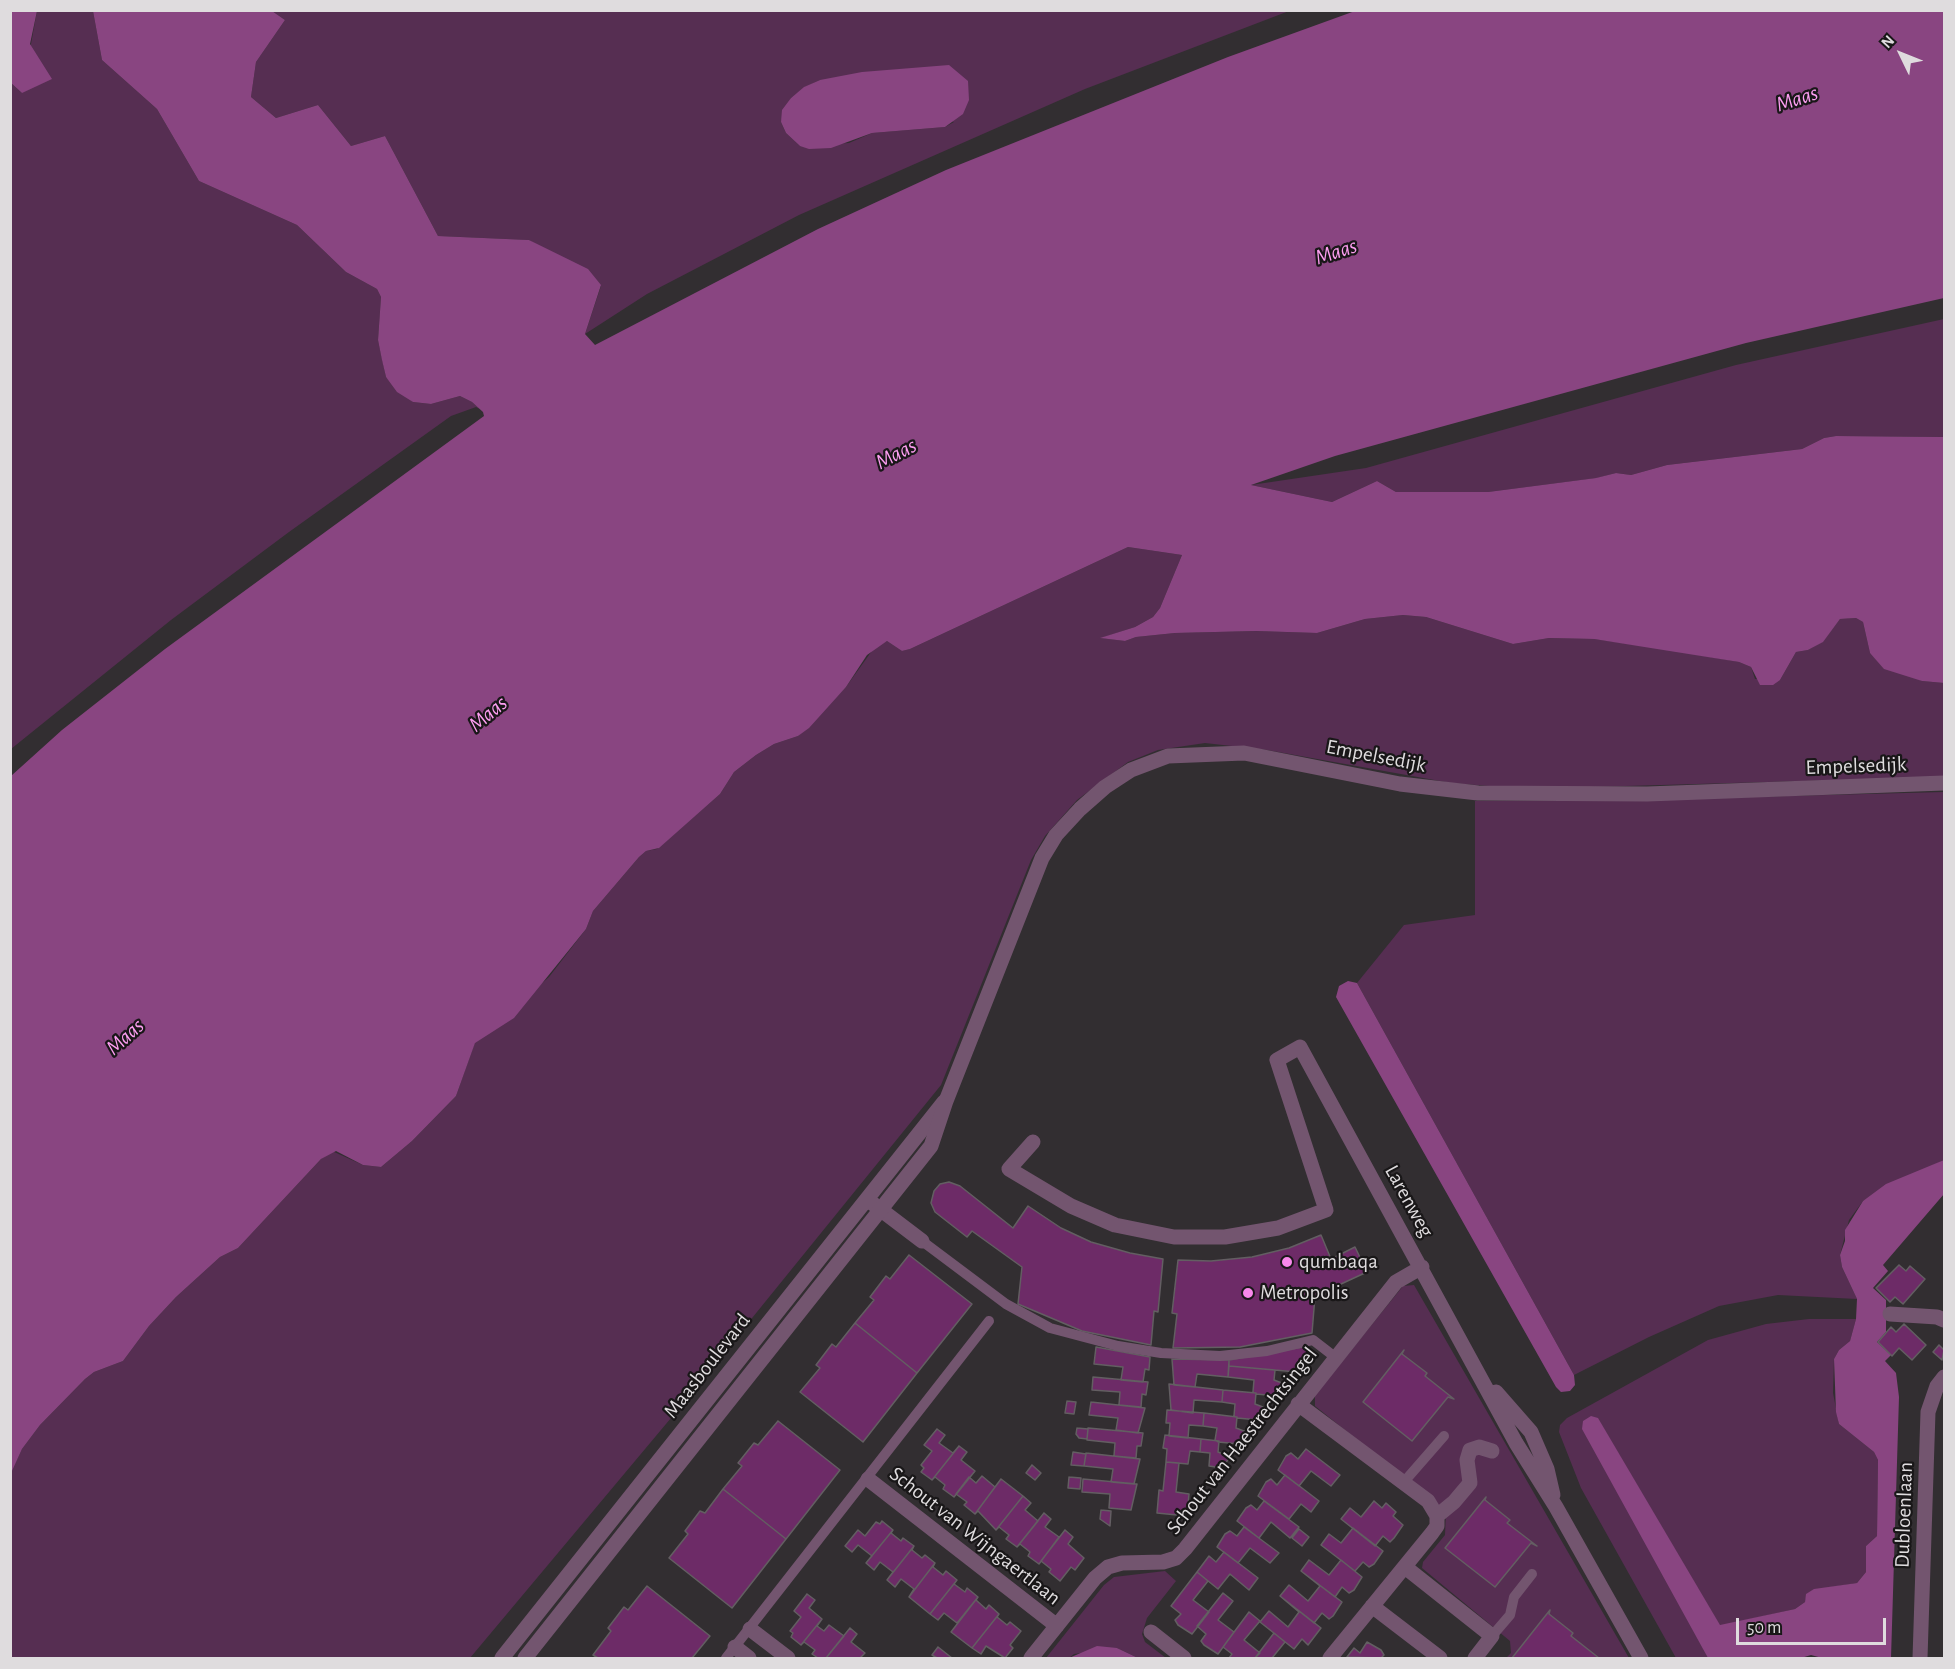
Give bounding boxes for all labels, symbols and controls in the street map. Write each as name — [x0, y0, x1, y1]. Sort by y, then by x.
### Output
north arrow — [1871, 24, 1931, 84]
text: N — [1878, 32, 1897, 51]
water label: Maas — [1773, 80, 1821, 118]
water label: Maas — [1312, 233, 1360, 271]
water label: Maas — [871, 432, 921, 476]
water label: Maas — [463, 690, 513, 738]
street label: Empelsedijk — [1324, 734, 1428, 778]
street label: Empelsedijk — [1805, 752, 1907, 780]
water label: Maas — [100, 1013, 150, 1061]
street label: Larenweg — [1379, 1160, 1439, 1242]
place label: qumbaqa — [1299, 1249, 1378, 1275]
marker: qumbaqa — [1280, 1255, 1294, 1269]
place label: Metropolis — [1260, 1280, 1349, 1306]
marker: Metropolis — [1241, 1286, 1255, 1300]
street label: Maasboulevard — [658, 1309, 756, 1423]
street label: Schout van Haestrechtsingel — [1161, 1342, 1323, 1540]
street label: Schout van Wijngaertlaan — [884, 1461, 1066, 1611]
street label: Dubloenlaan — [1890, 1461, 1918, 1569]
scale bar — [1739, 1606, 1889, 1644]
text: 50 m — [1747, 1619, 1781, 1637]

